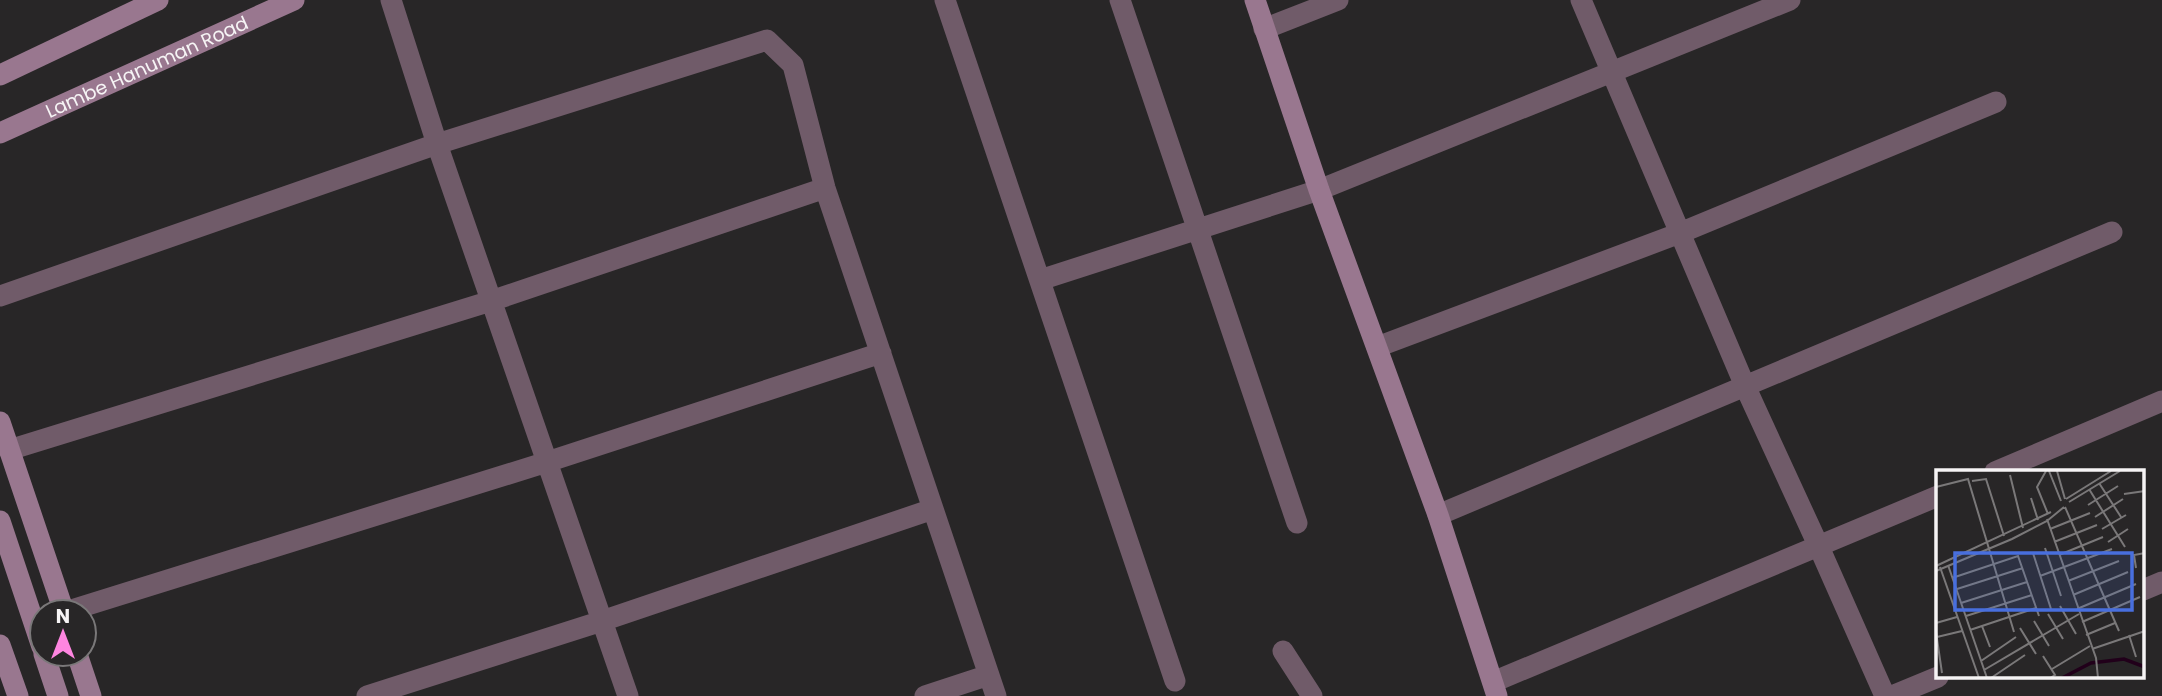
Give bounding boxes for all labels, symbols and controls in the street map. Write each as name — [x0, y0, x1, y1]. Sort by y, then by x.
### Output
street label: Lambe Hanuman Road — [41, 9, 252, 124]
inset map — [1936, 470, 2144, 678]
north arrow — [28, 598, 98, 668]
text: N — [56, 603, 70, 630]

